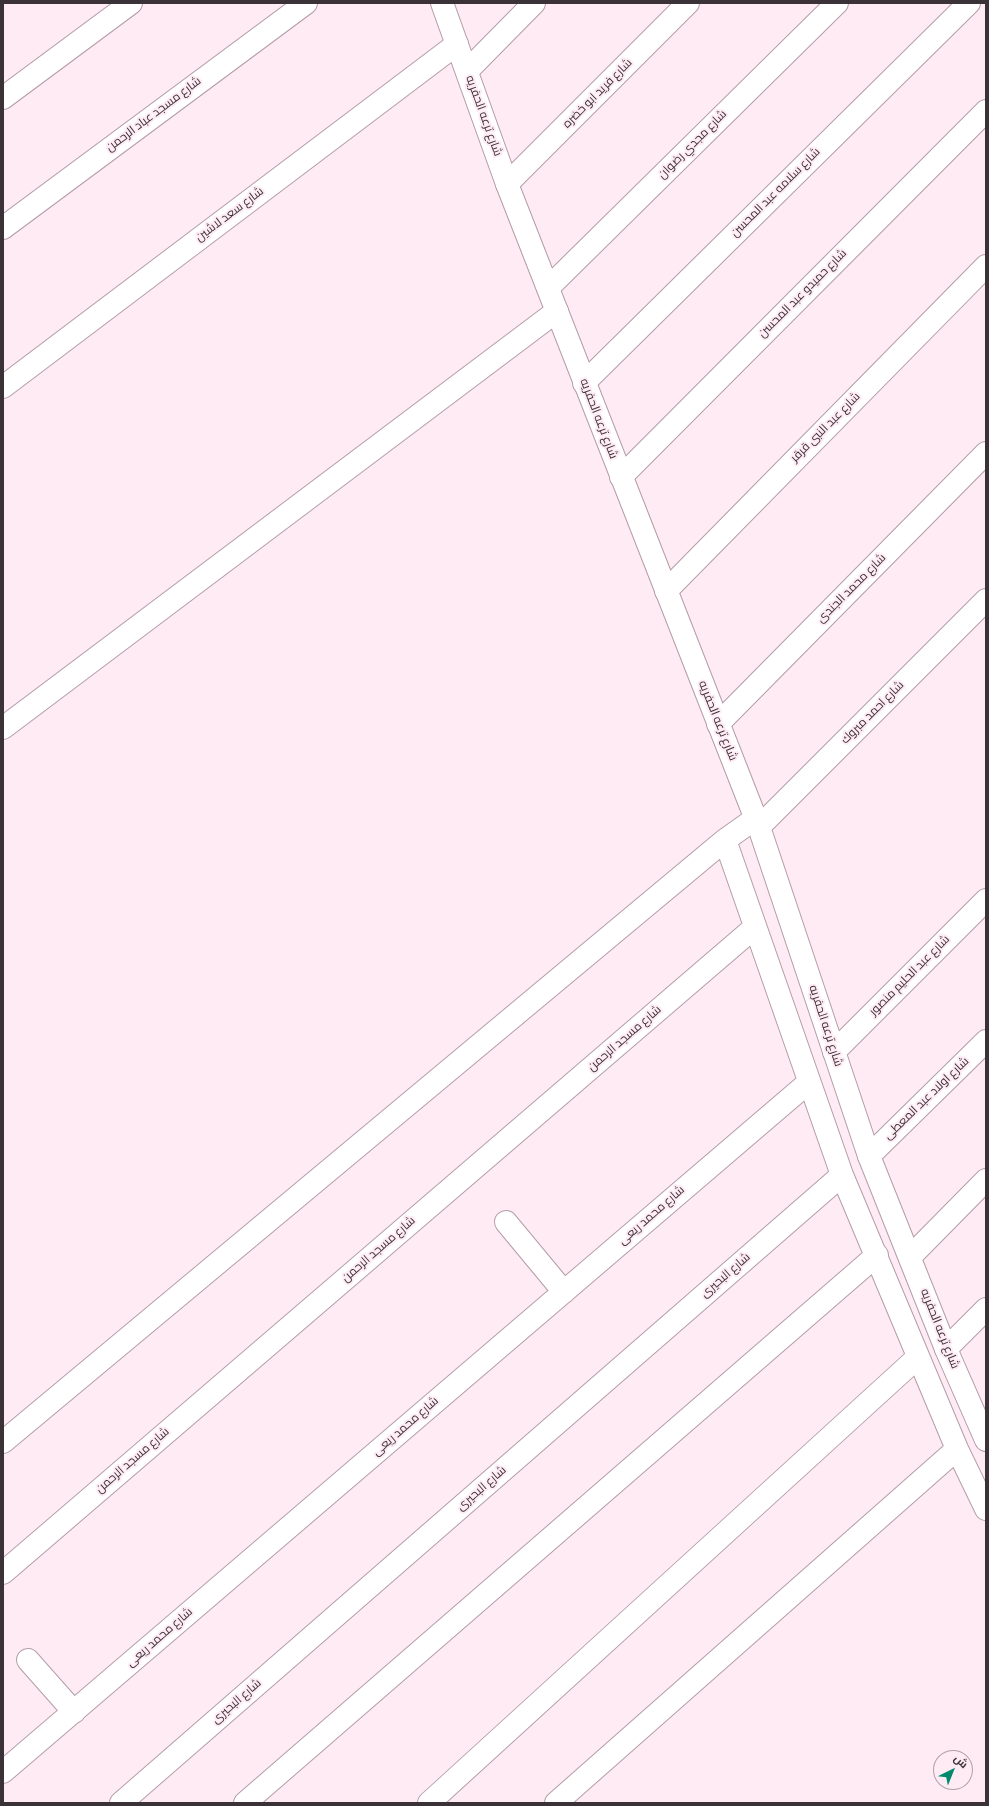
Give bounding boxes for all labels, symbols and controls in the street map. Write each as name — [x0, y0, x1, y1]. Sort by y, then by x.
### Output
street label: شارع فريد ابو خضره — [560, 56, 636, 132]
street label: شارع ترعه الحفريه — [462, 74, 504, 158]
street label: شارع مسجد عباد الرحمن — [104, 75, 204, 155]
street label: شارع مجدي رضوان — [656, 108, 730, 182]
street label: شارع سلامه عبد المحسن — [728, 145, 824, 241]
street label: شارع سعد لاشين — [193, 185, 267, 245]
street label: شارع حميدو عبد المحسن — [756, 247, 850, 341]
street label: شارع ترعه الحفريه — [576, 377, 620, 461]
street label: شارع عبد النبى قرقر — [788, 390, 864, 466]
street label: شارع محمد الجندى — [814, 551, 890, 627]
street label: شارع احمد مبروك — [838, 678, 908, 748]
street label: شارع ترعه الحفريه — [694, 679, 740, 763]
street label: شارع عبد الحليم منصور — [867, 933, 953, 1019]
street label: شارع ترعه الحفريه — [805, 983, 845, 1069]
street label: شارع مسجد الرحمن — [585, 1003, 665, 1075]
street label: شارع اولاد عبد المعطى — [881, 1055, 973, 1143]
street label: شارع محمد ريعى — [616, 1183, 688, 1249]
street label: شارع مسجد الرحمن — [339, 1214, 419, 1286]
street label: شارع البحيرى — [698, 1251, 754, 1301]
street label: شارع ترعه الحفريه — [916, 1287, 962, 1371]
street label: شارع محمد ريعى — [370, 1394, 442, 1460]
street label: شارع مسجد الرحمن — [93, 1425, 173, 1497]
street label: شارع البحيرى — [454, 1464, 510, 1514]
street label: شارع محمد ريعى — [124, 1605, 196, 1671]
street label: شارع البحيرى — [209, 1677, 265, 1727]
north arrow — [933, 1750, 973, 1790]
text: ش — [951, 1751, 971, 1772]

